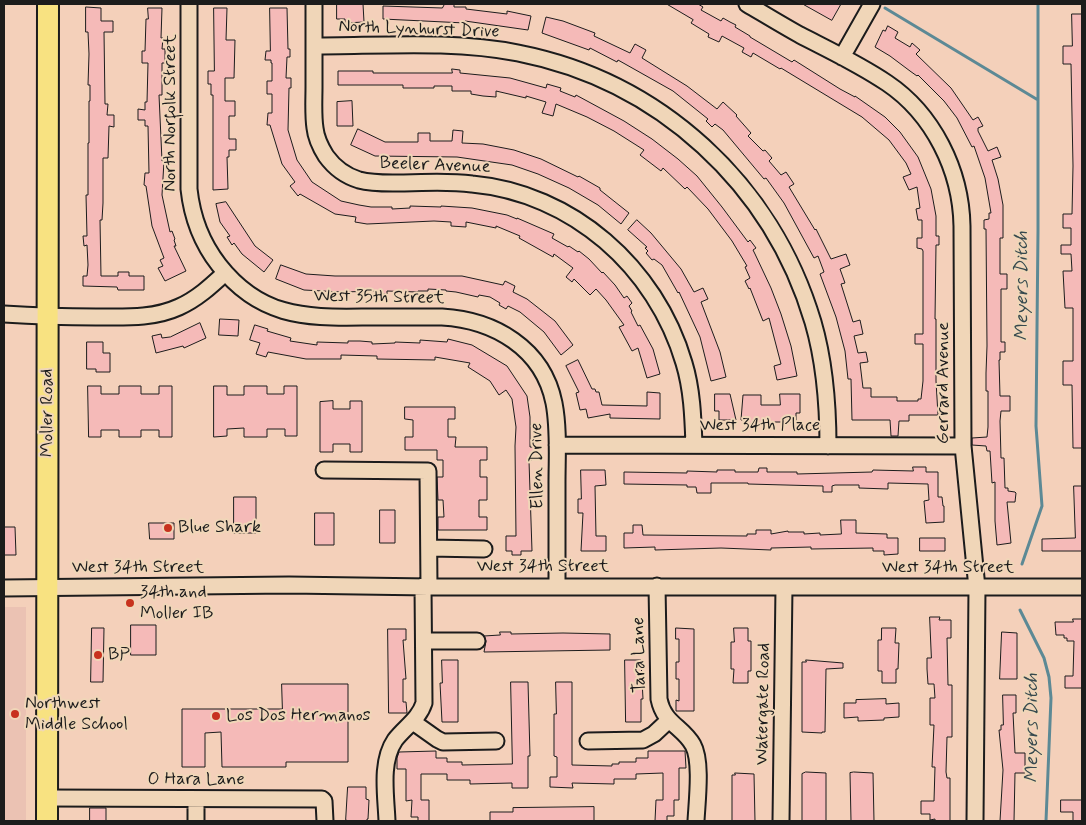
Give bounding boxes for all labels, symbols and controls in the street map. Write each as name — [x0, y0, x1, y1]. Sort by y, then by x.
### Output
street label: North Lynhurst Drive — [338, 16, 500, 44]
street label: North Norfolk Street — [160, 34, 182, 192]
street label: Beeler Avenue — [379, 153, 491, 179]
water label: Meyers Ditch — [1012, 231, 1034, 341]
street label: West 35th Street — [313, 286, 445, 310]
street label: Gerrard Avenue — [933, 322, 955, 444]
street label: Moller Road — [37, 369, 59, 457]
street label: West 34th Place — [700, 415, 820, 437]
street label: Ellen Drive — [526, 423, 550, 509]
place label: Blue Shark — [178, 517, 261, 539]
marker: Blue Shark — [162, 522, 174, 534]
street label: West 34th Street — [477, 556, 609, 578]
street label: West 34th Street — [72, 557, 204, 579]
street label: West 34th Street — [882, 557, 1014, 579]
place label: 34th and Moller IB — [140, 582, 213, 624]
marker: 34th and Moller IB — [124, 597, 136, 609]
street label: Tara Lane — [629, 617, 651, 693]
street label: Watergate Road — [752, 643, 776, 765]
place label: BP — [108, 644, 130, 666]
marker: BP — [92, 649, 104, 661]
water label: Meyers Ditch — [1022, 673, 1044, 783]
place label: Northwest Middle School — [25, 693, 128, 736]
place label: Los Dos Hermanos — [226, 705, 371, 727]
marker: Northwest Middle School — [9, 708, 21, 720]
marker: Los Dos Hermanos — [210, 710, 222, 722]
street label: O Hara Lane — [147, 769, 245, 791]

